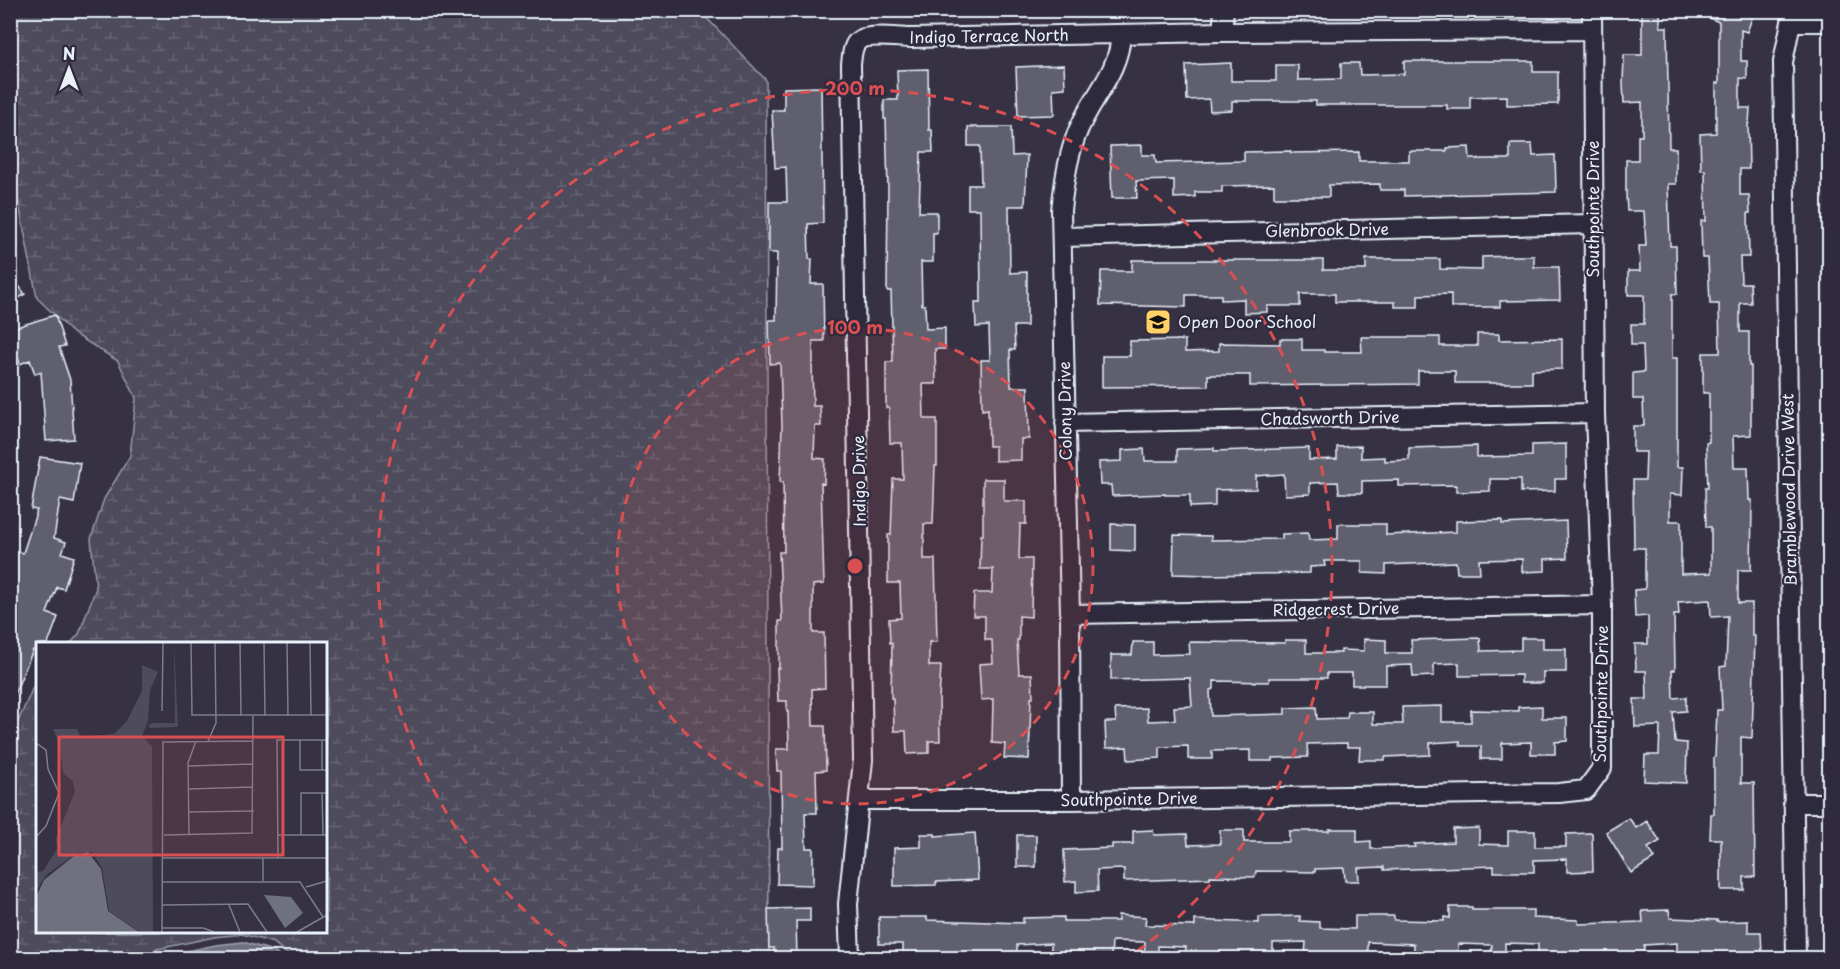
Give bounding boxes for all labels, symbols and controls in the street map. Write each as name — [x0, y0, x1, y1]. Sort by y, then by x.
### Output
street label: Indigo Terrace North — [909, 22, 1069, 48]
north arrow — [39, 39, 99, 99]
text: N — [63, 41, 75, 65]
text: 200 m — [825, 74, 885, 101]
street label: Southpointe Drive — [1580, 140, 1604, 278]
street label: Glenbrook Drive — [1265, 216, 1389, 242]
school or university icon: Open Door School — [1143, 307, 1173, 337]
place label: Open Door School — [1178, 309, 1316, 333]
text: 100 m — [827, 313, 883, 340]
street label: Colony Drive — [1051, 361, 1077, 461]
street label: Bramblewood Drive West — [1774, 393, 1802, 587]
street label: Chadsworth Drive — [1260, 404, 1400, 430]
street label: Indigo Drive — [845, 435, 871, 527]
centre of rings — [845, 556, 865, 576]
street label: Ridgecrest Drive — [1272, 595, 1400, 621]
street label: Southpointe Drive — [1587, 625, 1613, 763]
inset map — [36, 642, 327, 933]
street label: Southpointe Drive — [1060, 785, 1198, 811]

